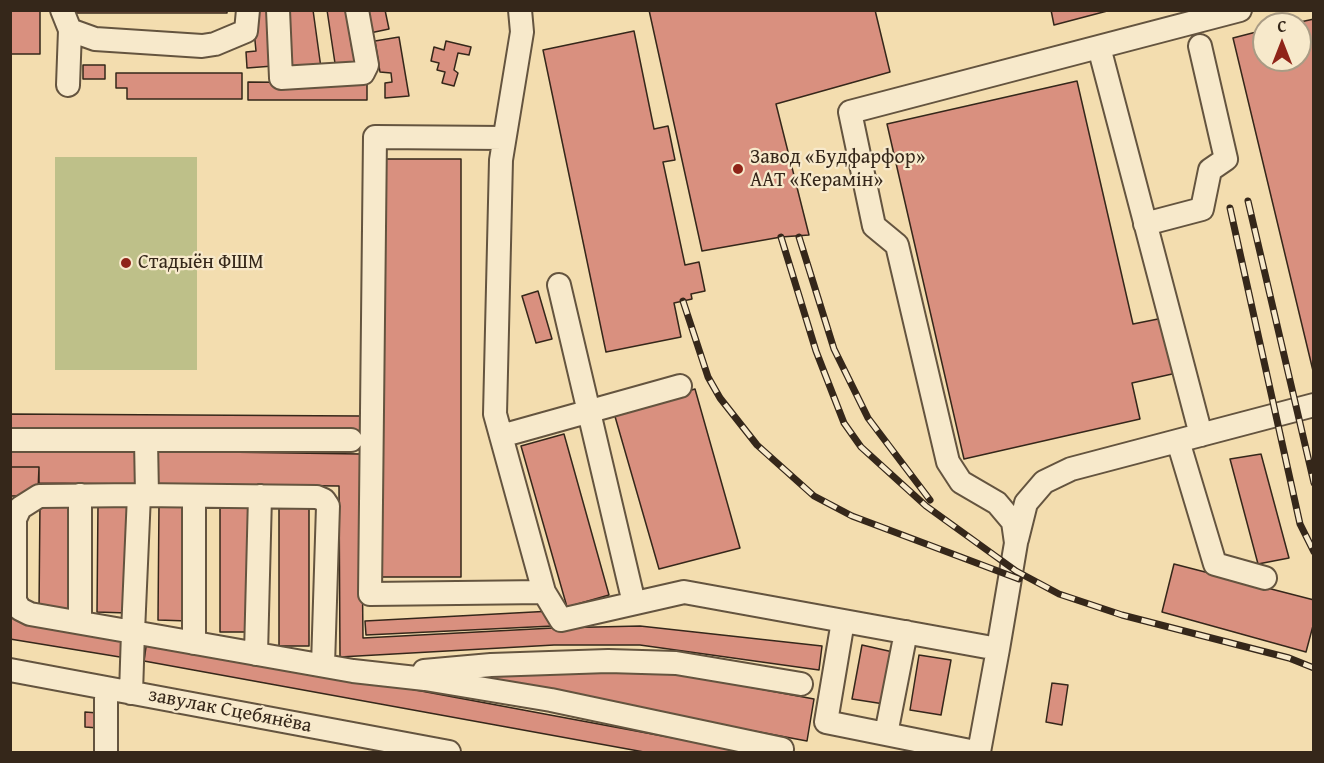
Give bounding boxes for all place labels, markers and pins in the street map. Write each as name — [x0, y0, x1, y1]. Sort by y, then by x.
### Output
place label: Завод «Будфарфор» ААТ «Керамін» — [750, 146, 925, 193]
marker: Завод «Будфарфор» ААТ «Керамін» — [731, 162, 745, 176]
place label: Стадыён ФШМ — [138, 251, 264, 275]
marker: Стадыён ФШМ — [119, 256, 133, 270]

